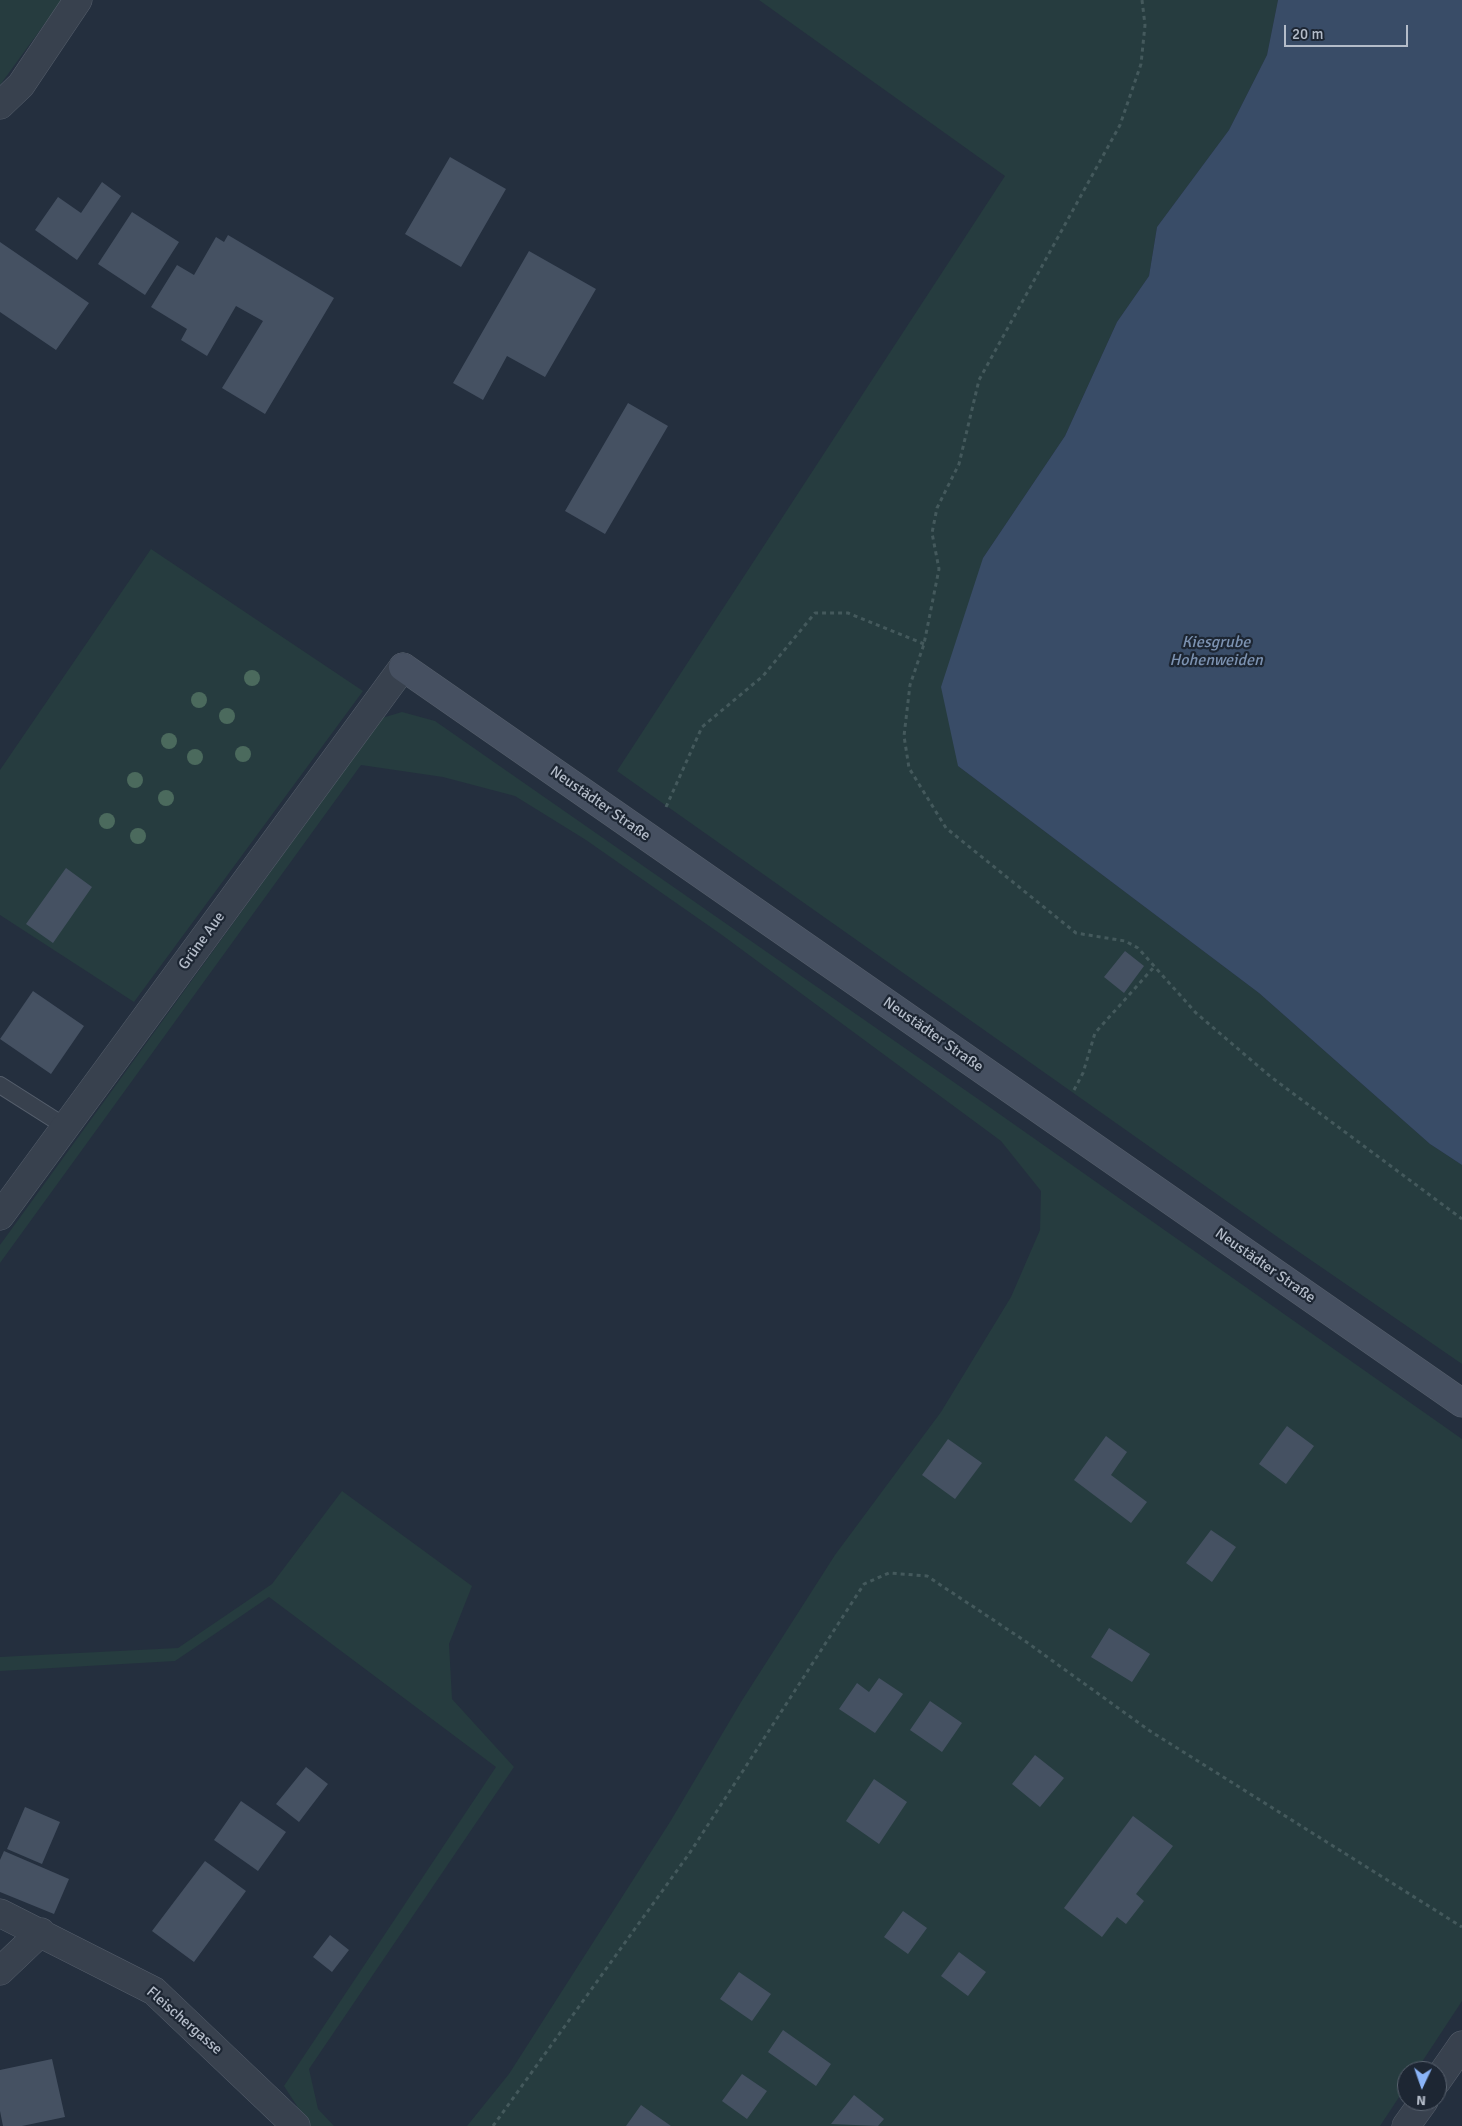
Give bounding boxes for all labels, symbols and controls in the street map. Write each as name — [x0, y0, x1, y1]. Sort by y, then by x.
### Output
scale bar — [1287, 15, 1411, 47]
text: 20 m — [1292, 25, 1323, 43]
water label: Kiesgrube Hohenweiden — [1169, 633, 1263, 671]
street label: Neustädter Straße — [546, 763, 654, 845]
street label: Grüne Aue — [175, 909, 229, 973]
street label: Neustädter Straße — [879, 994, 987, 1076]
street label: Neustädter Straße — [1211, 1225, 1319, 1307]
street label: Fleischergasse — [142, 1983, 226, 2059]
north arrow — [1397, 2061, 1447, 2111]
text: N — [1416, 2092, 1427, 2109]

